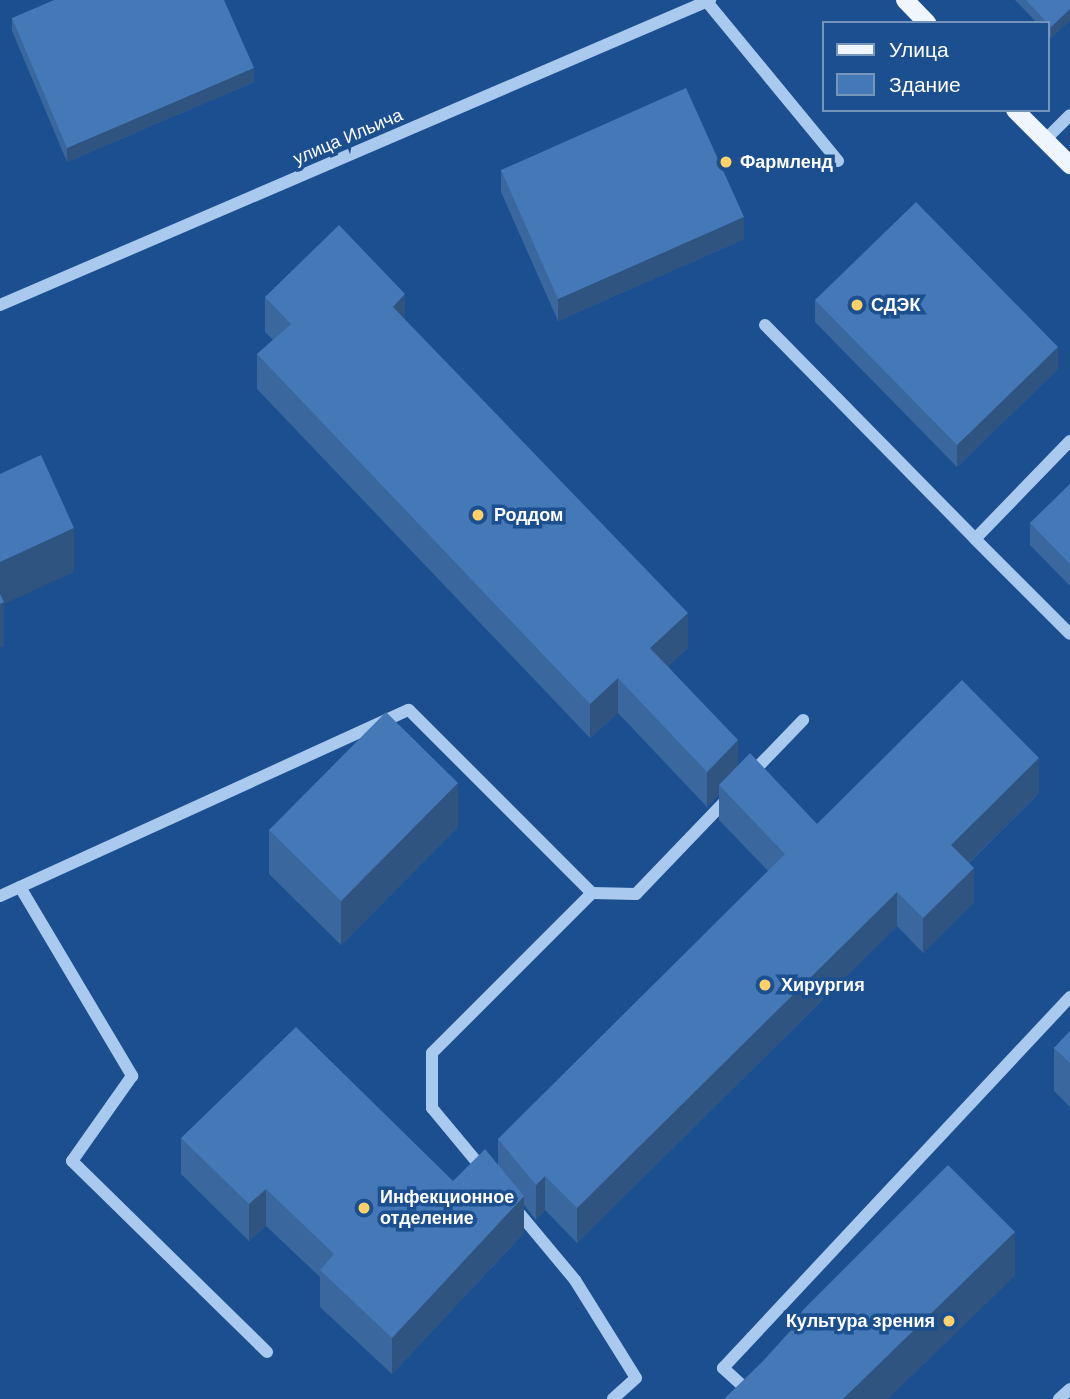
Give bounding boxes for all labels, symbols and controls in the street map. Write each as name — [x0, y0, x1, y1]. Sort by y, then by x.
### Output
legend — [822, 21, 1049, 112]
text: Улица — [889, 38, 949, 61]
text: Здание — [889, 73, 961, 96]
street label: улица Ильича — [290, 104, 406, 170]
place label: Фармленд — [740, 151, 833, 173]
marker: Фармленд — [718, 154, 734, 170]
place label: СДЭК — [871, 294, 920, 316]
marker: СДЭК — [849, 297, 865, 313]
place label: Роддом — [494, 504, 563, 526]
marker: Роддом — [468, 505, 488, 525]
place label: Хирургия — [781, 974, 865, 996]
marker: Хирургия — [755, 975, 775, 995]
place label: Инфекционное отделение — [380, 1187, 514, 1230]
marker: Инфекционное отделение — [354, 1198, 374, 1218]
place label: Культура зрения — [786, 1310, 935, 1332]
marker: Культура зрения — [941, 1313, 957, 1329]

